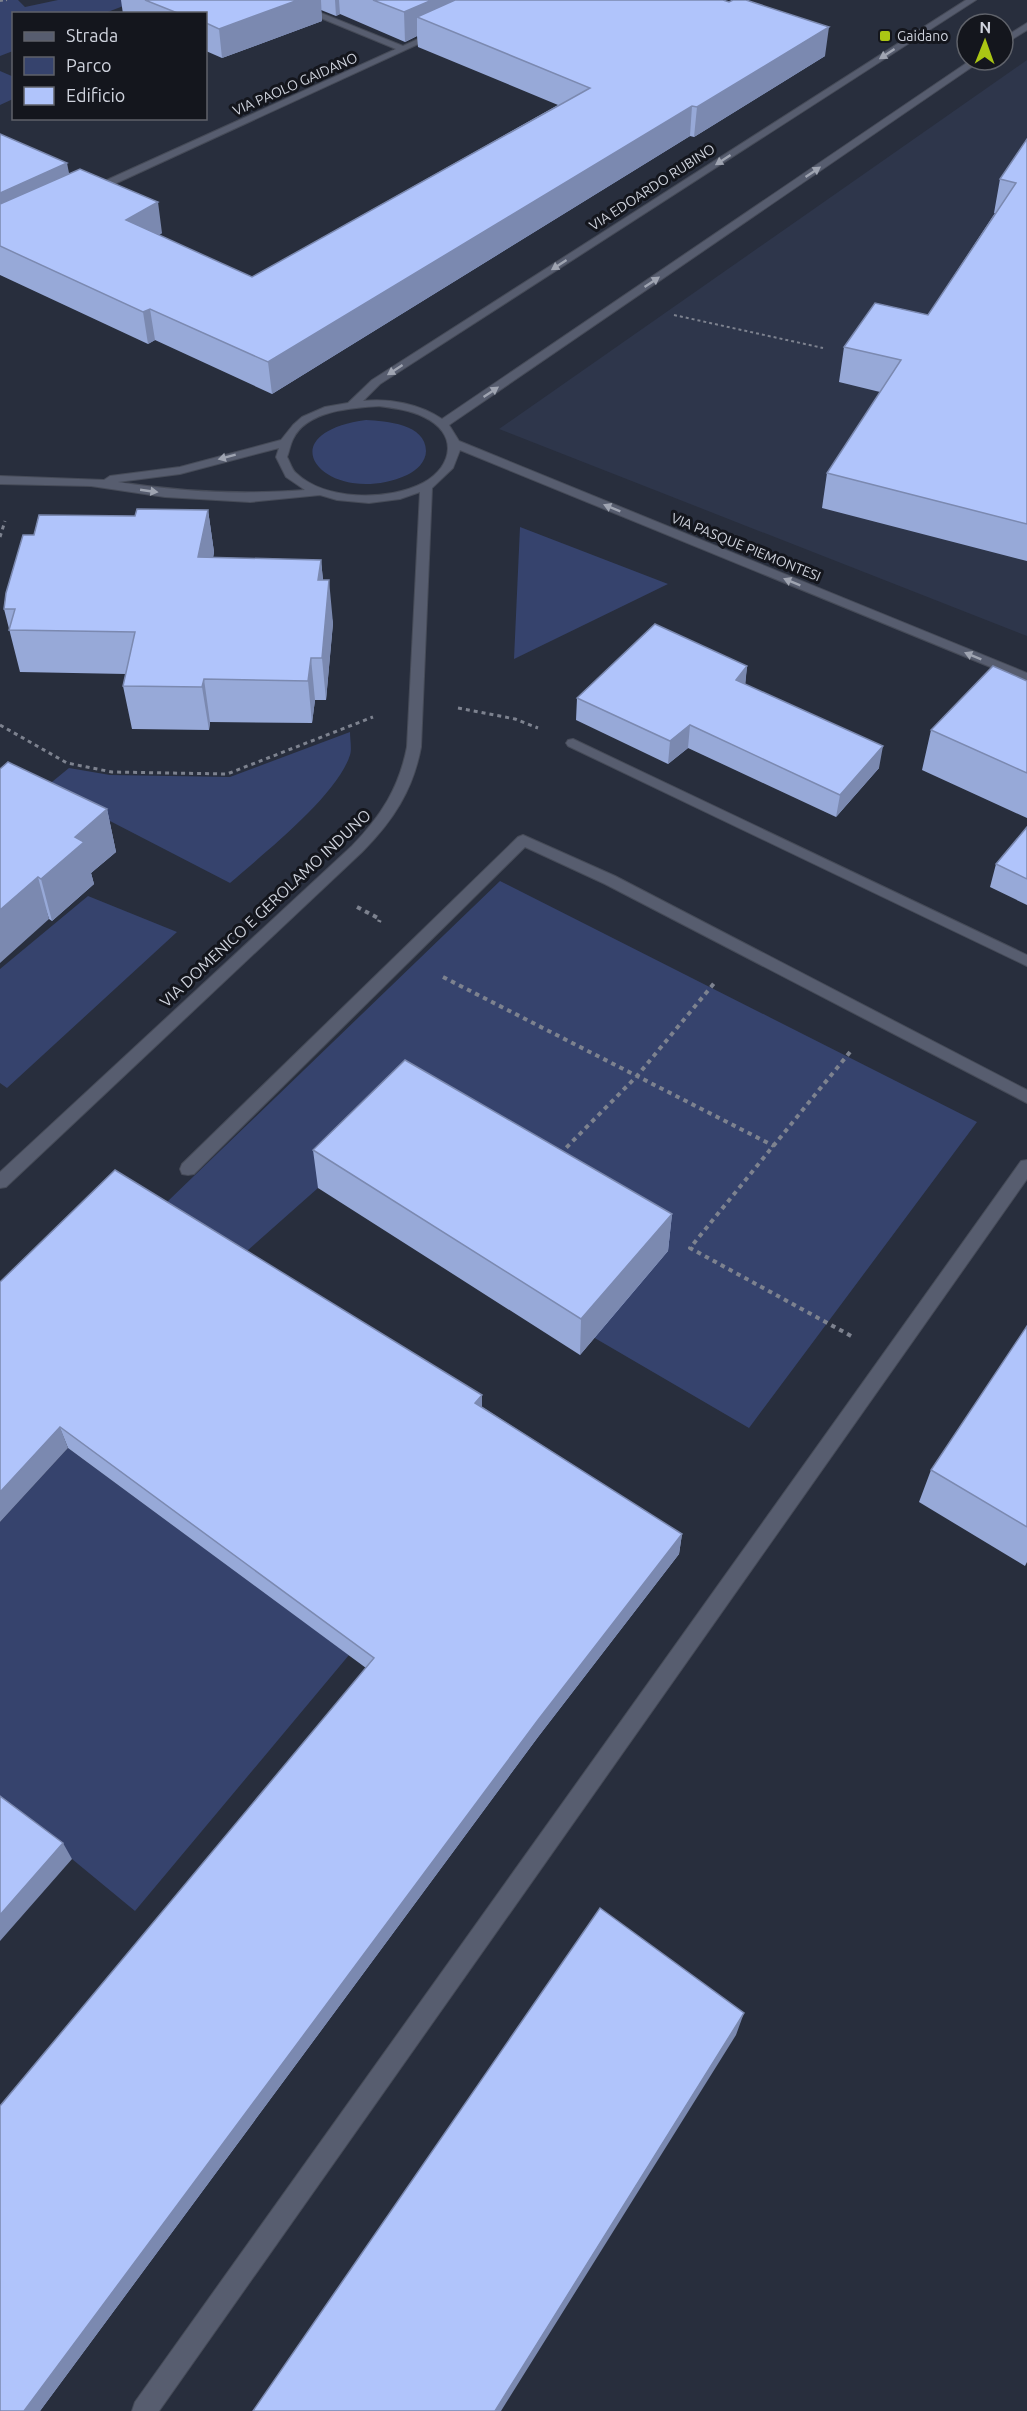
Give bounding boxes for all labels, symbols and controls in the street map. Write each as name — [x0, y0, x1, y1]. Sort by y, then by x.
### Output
legend — [12, 12, 207, 120]
north arrow — [955, 12, 1015, 72]
text: N — [979, 18, 991, 36]
text: Strada — [66, 25, 118, 45]
place label: Gaidano — [897, 28, 948, 44]
marker: Gaidano — [878, 29, 892, 43]
street label: VIA PAOLO GAIDANO — [230, 49, 360, 119]
one-way arrow — [879, 49, 895, 60]
text: Parco — [66, 55, 112, 75]
text: Edificio — [66, 85, 125, 105]
street label: VIA EDOARDO RUBINO — [586, 140, 718, 234]
one-way arrow — [715, 154, 731, 165]
one-way arrow — [805, 167, 821, 178]
one-way arrow — [551, 259, 567, 270]
one-way arrow — [644, 277, 660, 288]
one-way arrow — [387, 365, 403, 376]
one-way arrow — [483, 387, 499, 398]
one-way arrow — [218, 453, 237, 463]
one-way arrow — [139, 486, 158, 495]
one-way arrow — [603, 503, 621, 512]
street label: VIA PASQUE PIEMONTESI — [669, 510, 823, 584]
one-way arrow — [783, 577, 801, 587]
one-way arrow — [964, 651, 982, 660]
street label: VIA DOMENICO E GEROLAMO INDUNO — [156, 805, 374, 1011]

